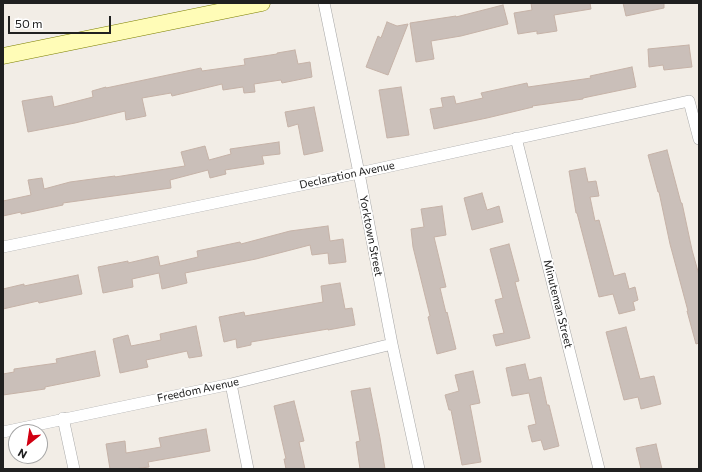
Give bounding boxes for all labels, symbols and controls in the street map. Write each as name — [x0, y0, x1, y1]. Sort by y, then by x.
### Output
scale bar — [10, 8, 113, 34]
text: 50 m — [15, 16, 43, 30]
street label: Declaration Avenue — [298, 158, 396, 192]
street label: Yorktown Street — [357, 194, 385, 278]
street label: Minuteman Street — [541, 258, 575, 350]
street label: Freedom Avenue — [156, 375, 240, 405]
north arrow — [8, 424, 48, 464]
text: N — [15, 446, 29, 462]

